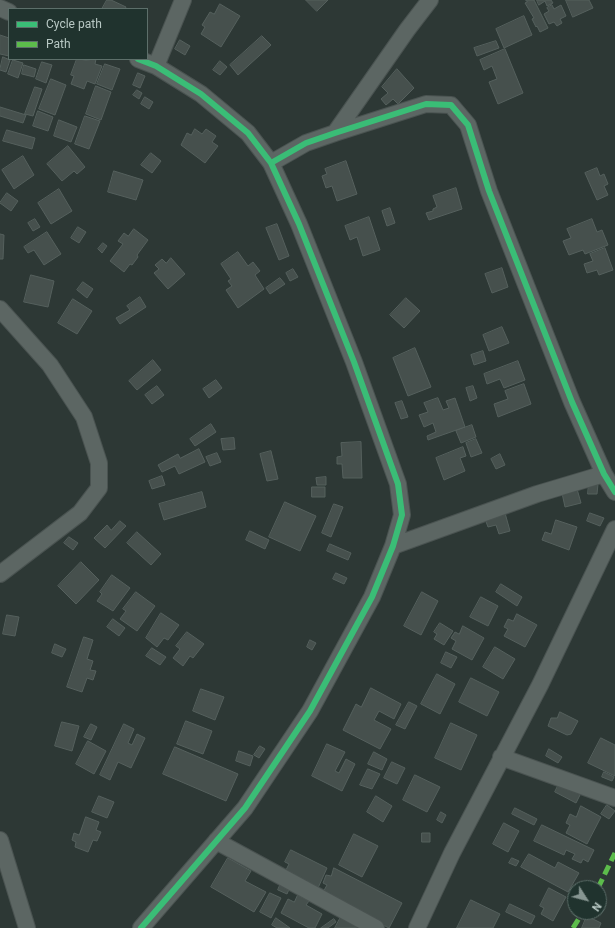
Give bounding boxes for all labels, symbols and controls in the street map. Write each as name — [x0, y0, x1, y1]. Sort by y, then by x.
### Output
legend — [8, 8, 148, 60]
text: Cycle path — [46, 17, 102, 31]
text: Path — [46, 37, 71, 51]
north arrow — [567, 880, 607, 920]
text: N — [589, 900, 604, 914]

